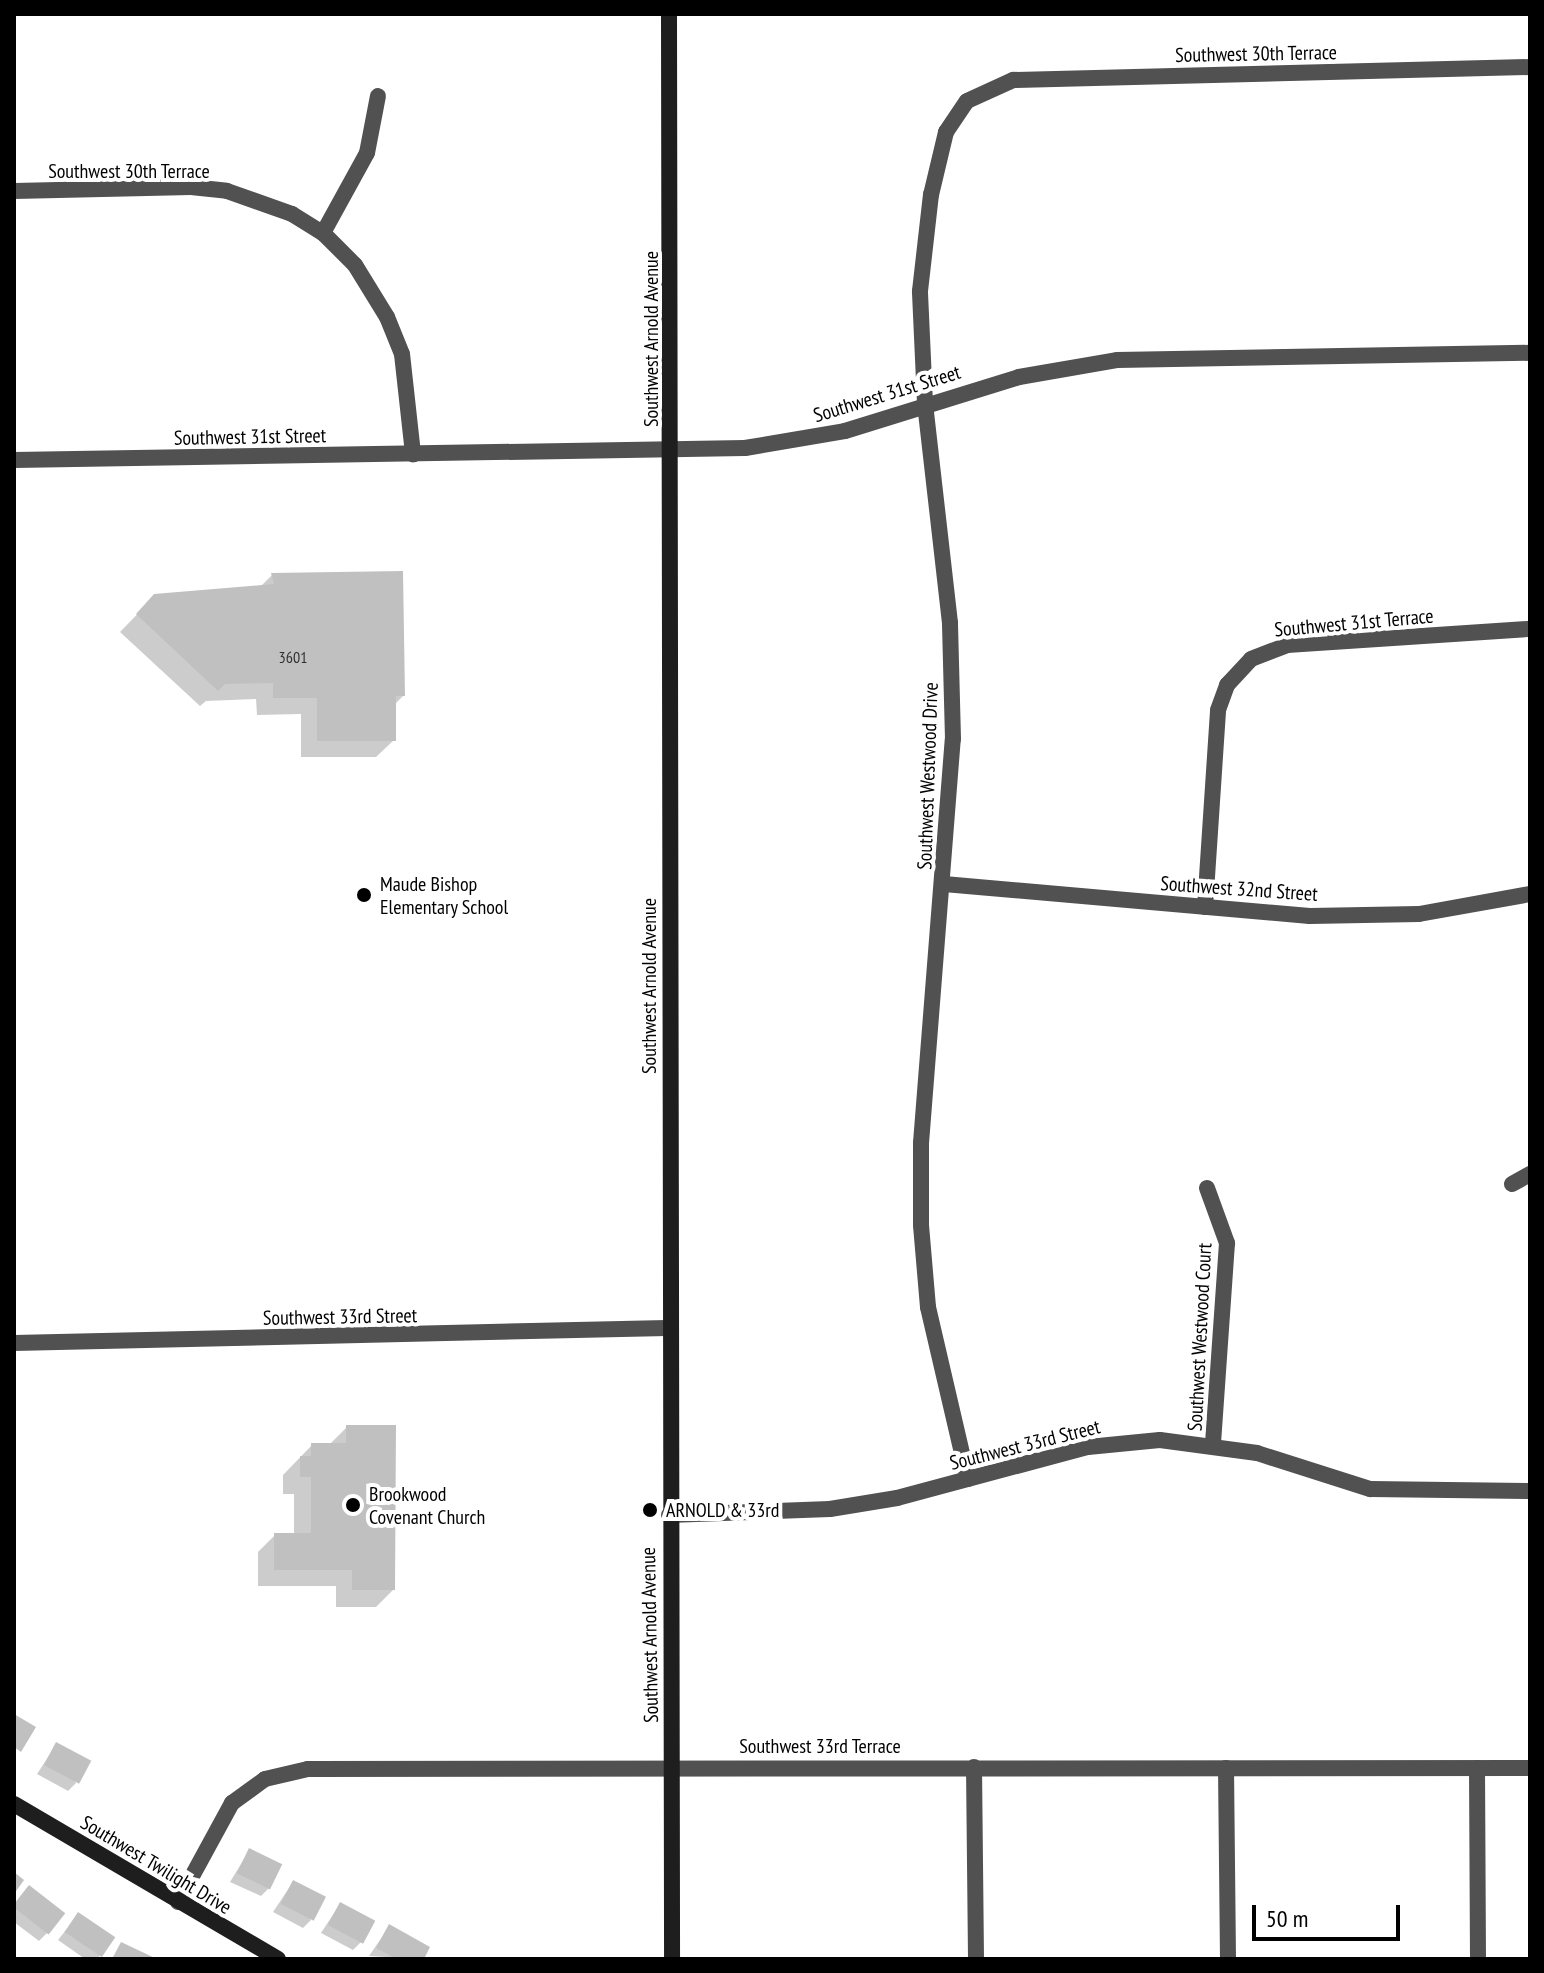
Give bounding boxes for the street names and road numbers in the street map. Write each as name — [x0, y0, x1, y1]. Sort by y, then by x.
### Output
street label: Southwest 30th Terrace — [1175, 41, 1337, 67]
street label: Southwest 30th Terrace — [48, 159, 210, 183]
street label: Southwest Arnold Avenue — [639, 250, 663, 428]
street label: Southwest 31st Street — [811, 360, 963, 428]
street label: Southwest 31st Street — [174, 424, 326, 450]
street label: Southwest 31st Terrace — [1273, 604, 1435, 642]
street label: Southwest Westwood Drive — [913, 682, 943, 870]
street label: Southwest 32nd Street — [1160, 872, 1318, 906]
street label: Southwest Arnold Avenue — [637, 897, 661, 1075]
street label: Southwest Westwood Court — [1183, 1242, 1217, 1432]
street label: Southwest 33rd Street — [263, 1304, 417, 1330]
street label: Southwest 33rd Street — [947, 1415, 1103, 1475]
street label: Southwest Arnold Avenue — [636, 1546, 664, 1724]
street label: Southwest 33rd Terrace — [739, 1734, 901, 1758]
street label: Southwest Twilight Drive — [76, 1810, 236, 1920]

